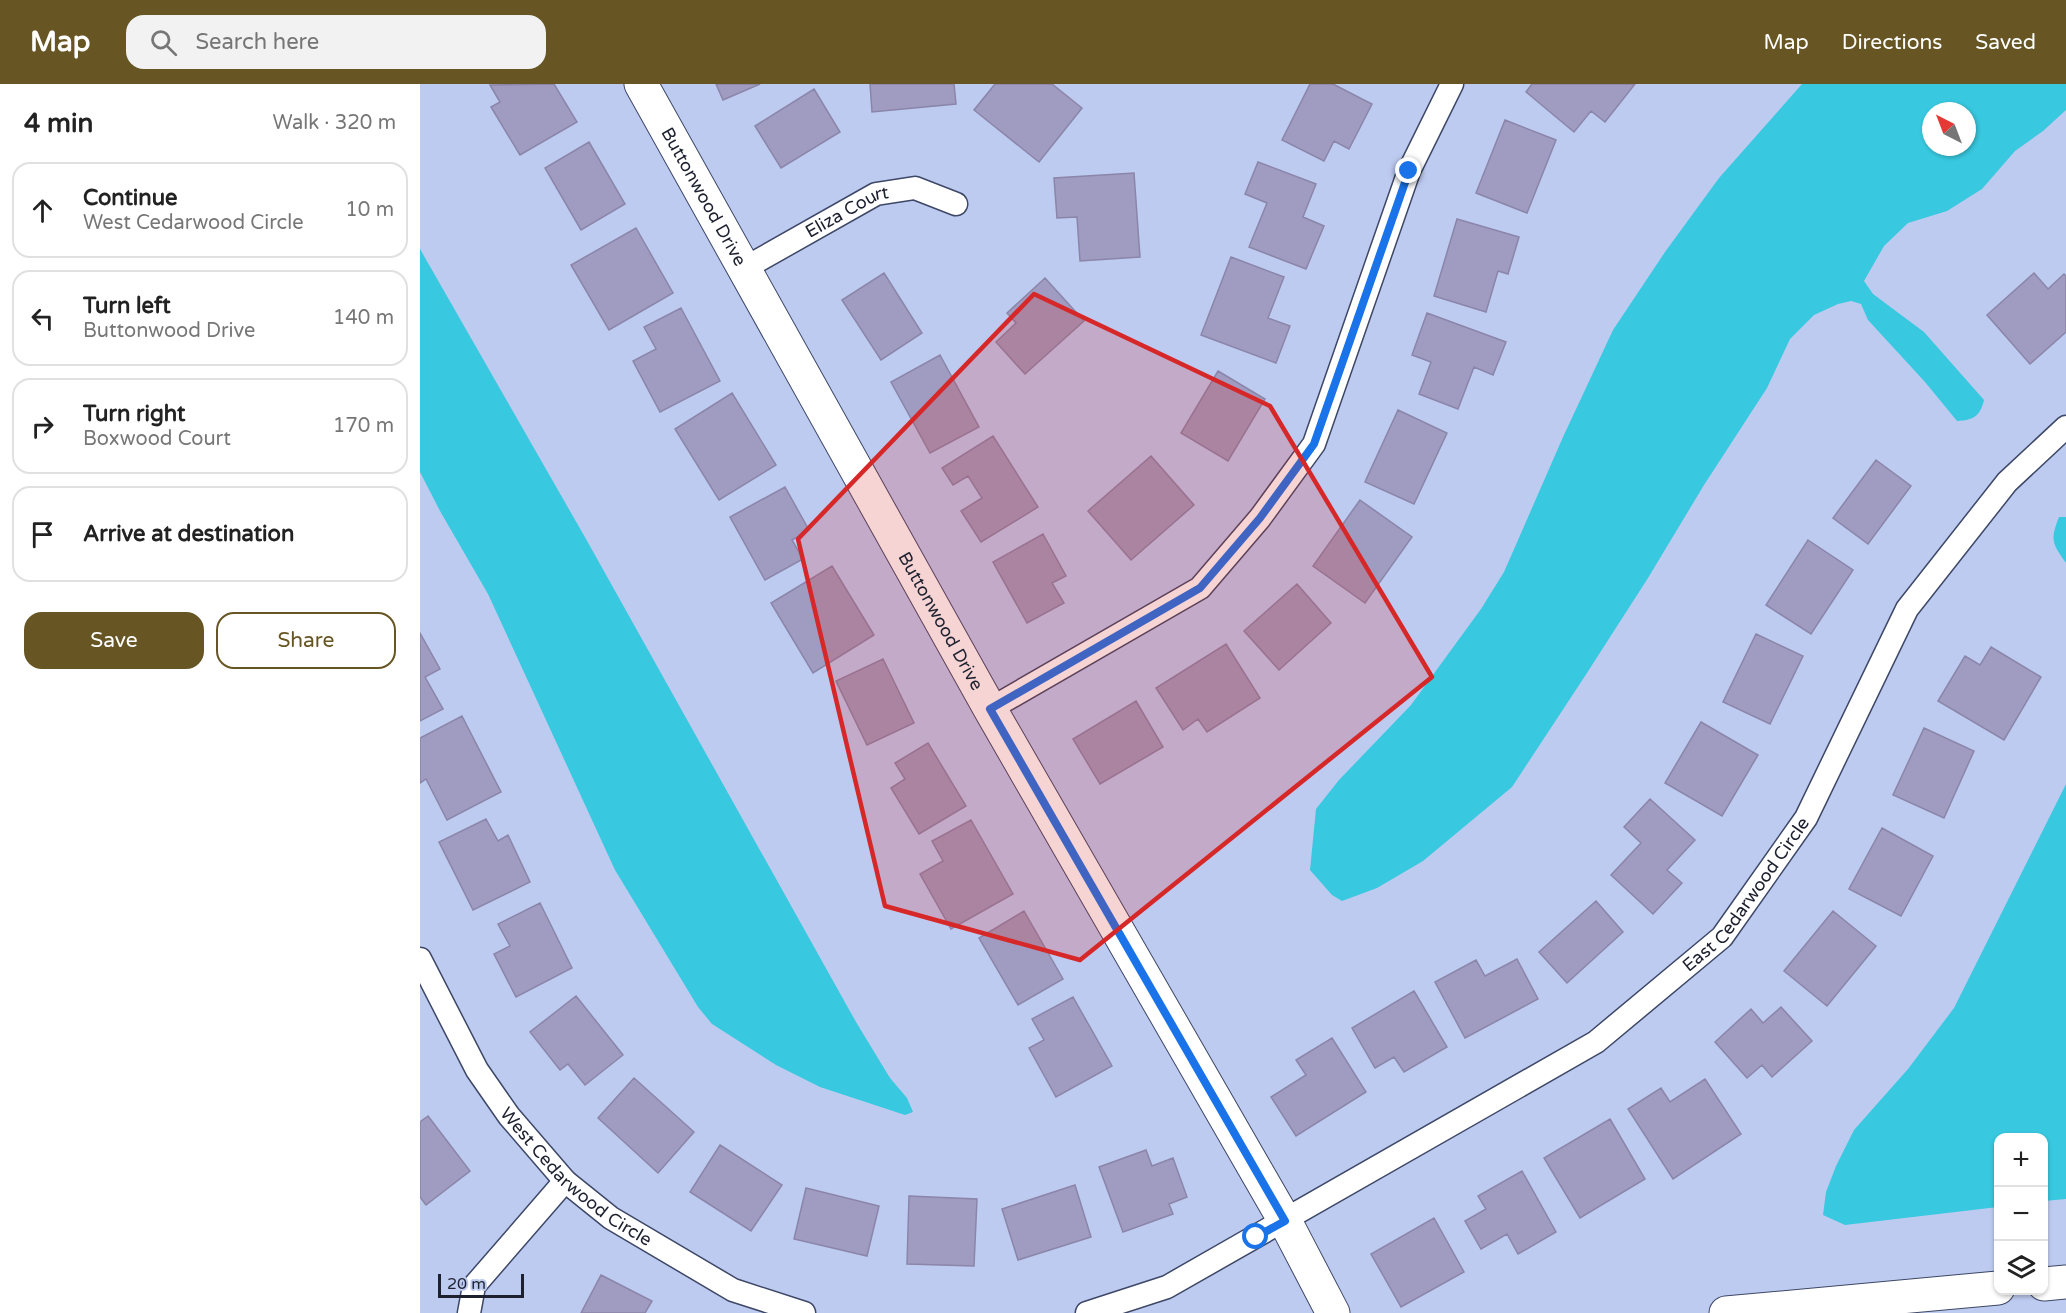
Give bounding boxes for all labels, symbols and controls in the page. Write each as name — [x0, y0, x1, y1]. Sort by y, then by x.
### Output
search box — [126, 15, 546, 69]
text: Map — [30, 25, 90, 59]
icon: search — [147, 26, 180, 59]
text: Search here — [195, 29, 319, 55]
text: Map — [1763, 30, 1809, 55]
text: Directions — [1842, 30, 1942, 55]
text: Saved — [1975, 30, 2036, 55]
north arrow — [1922, 102, 1976, 156]
text: 4 min — [24, 108, 93, 139]
text: Walk · 320 m — [273, 111, 396, 135]
street label: Buttonwood Drive — [656, 124, 751, 270]
route end — [1395, 157, 1421, 183]
street label: Eliza Court — [801, 181, 890, 243]
text: Continue — [83, 185, 178, 211]
icon: ahead — [26, 194, 59, 227]
text: 10 m — [345, 198, 394, 222]
text: West Cedarwood Circle — [83, 211, 303, 235]
text: Turn left — [83, 293, 171, 319]
icon: left — [26, 302, 59, 335]
text: 140 m — [333, 306, 394, 330]
text: Buttonwood Drive — [83, 319, 255, 343]
text: Turn right — [83, 401, 185, 427]
icon: right — [26, 410, 59, 443]
text: 170 m — [333, 414, 394, 438]
text: Boxwood Court — [83, 427, 231, 451]
icon: arrive — [26, 518, 59, 551]
text: Arrive at destination — [83, 521, 294, 547]
street label: Buttonwood Drive — [893, 548, 988, 694]
button: Save — [24, 612, 204, 669]
button: Share — [216, 612, 396, 669]
street label: East Cedarwood Circle — [1678, 813, 1814, 976]
street label: West Cedarwood Circle — [495, 1103, 656, 1251]
map controls — [1994, 1133, 2048, 1295]
button: + — [1994, 1133, 2048, 1187]
button: − — [1994, 1187, 2048, 1241]
route start — [1242, 1223, 1268, 1249]
button: layers — [1994, 1241, 2048, 1295]
scale bar — [438, 1271, 524, 1298]
text: 20 m — [447, 1274, 486, 1294]

